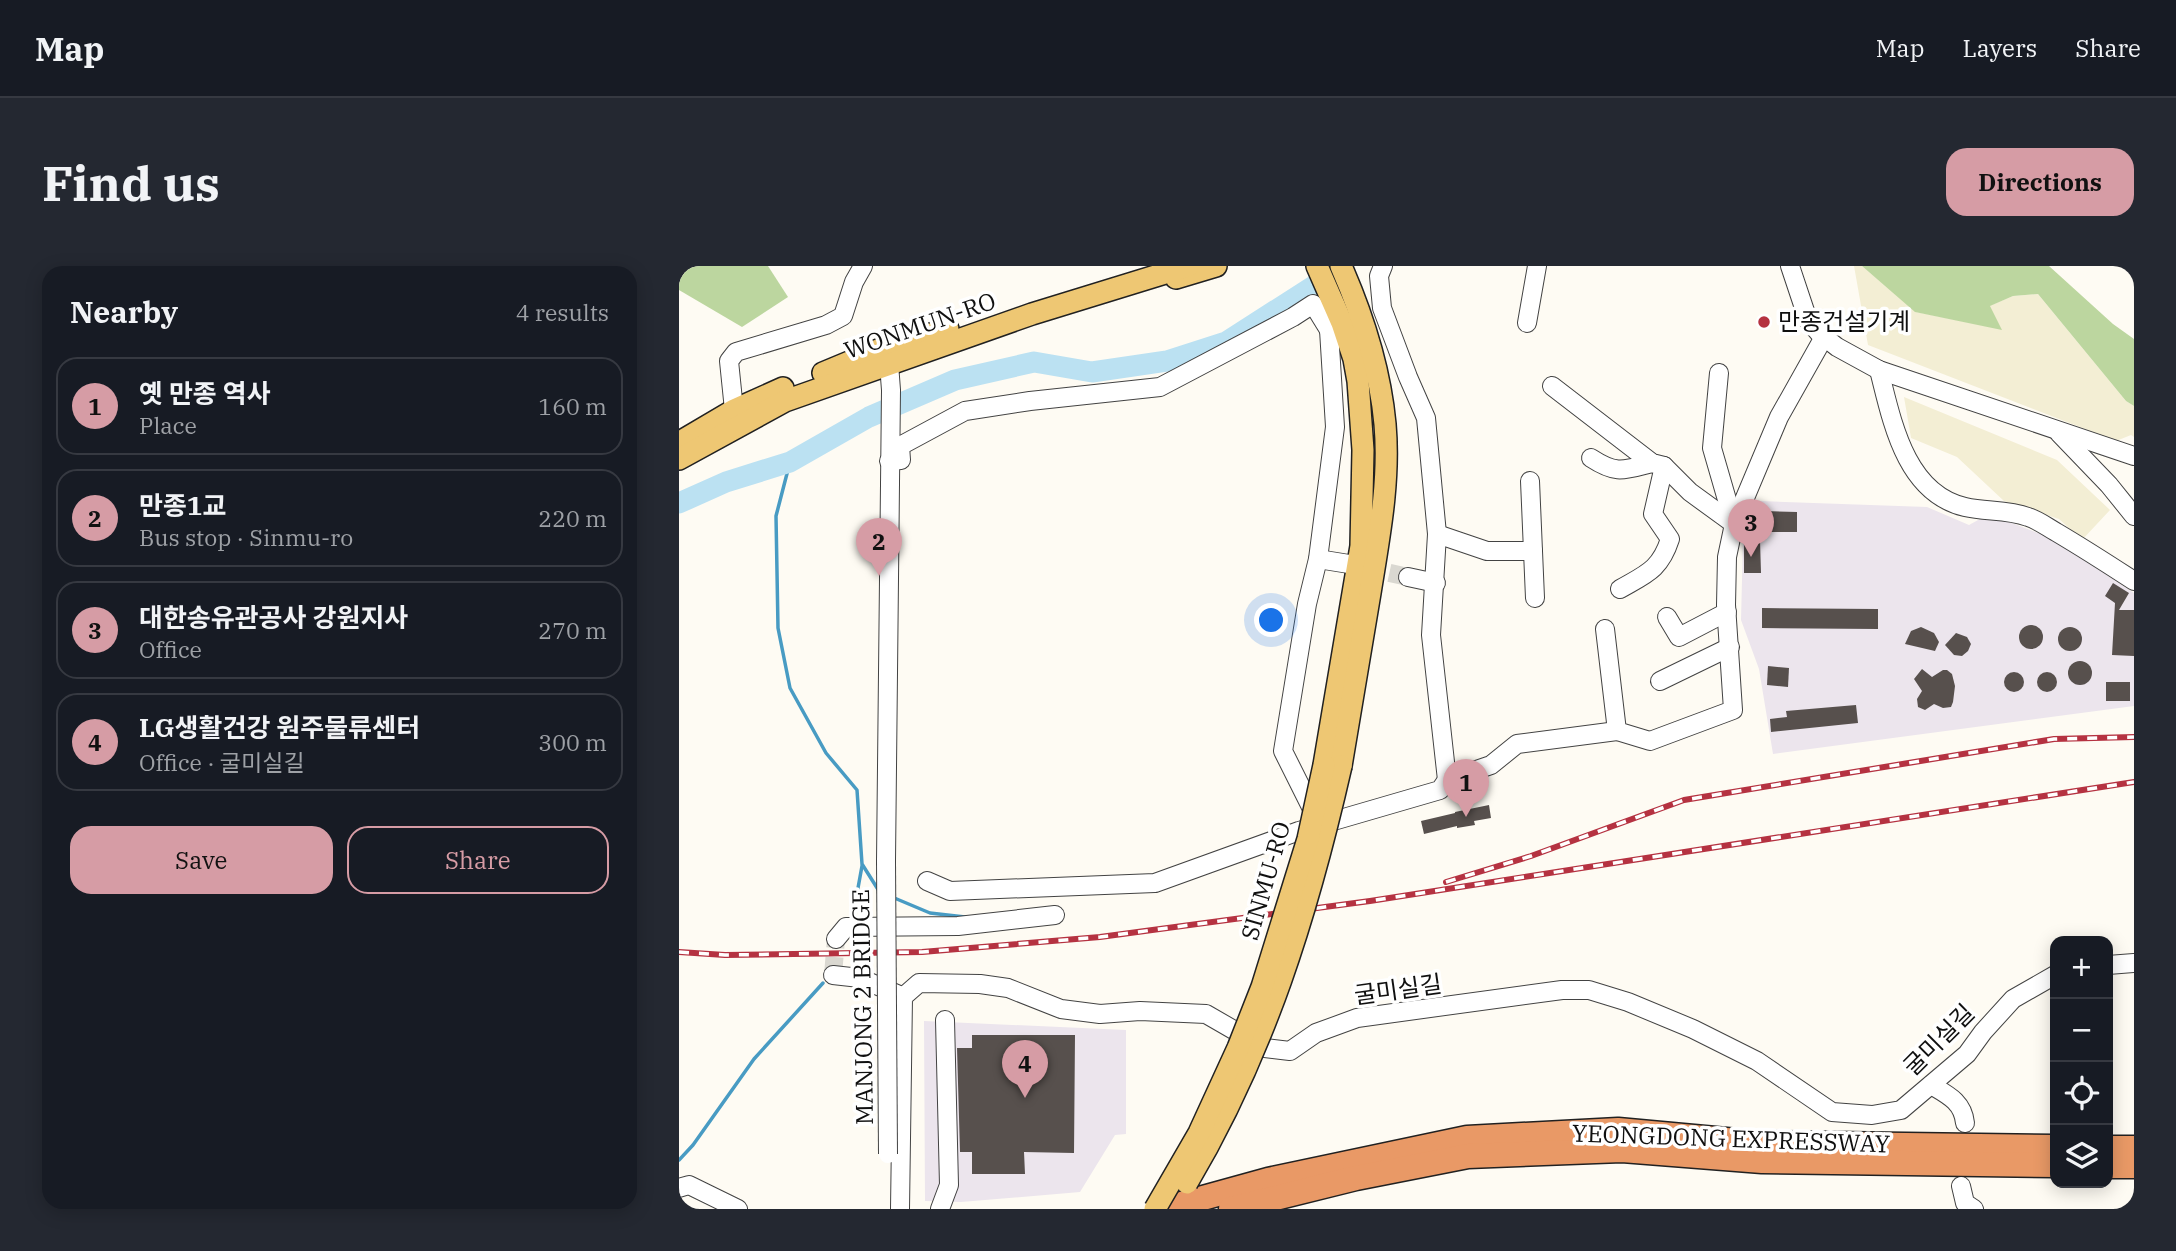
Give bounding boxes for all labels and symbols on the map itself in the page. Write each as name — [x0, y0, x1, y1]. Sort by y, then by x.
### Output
street label: WONMUN-RO — [840, 284, 1000, 366]
place label: 만종건설기계 — [1778, 305, 1910, 337]
marker: 만종건설기계 — [1756, 314, 1772, 330]
pin: 3 — [1728, 499, 1774, 557]
pin: 2 — [856, 518, 902, 576]
your location — [1254, 603, 1288, 637]
pin: 1 — [1443, 759, 1489, 817]
street label: SINMU-RO — [1233, 818, 1297, 944]
street label: MANJONG 2 BRIDGE — [844, 889, 880, 1125]
street label: 굴미실길 — [1352, 967, 1444, 1011]
street label: 굴미실길 — [1896, 997, 1981, 1082]
pin: 4 — [1002, 1040, 1048, 1098]
street label: YEONGDONG EXPRESSWAY — [1571, 1116, 1891, 1160]

